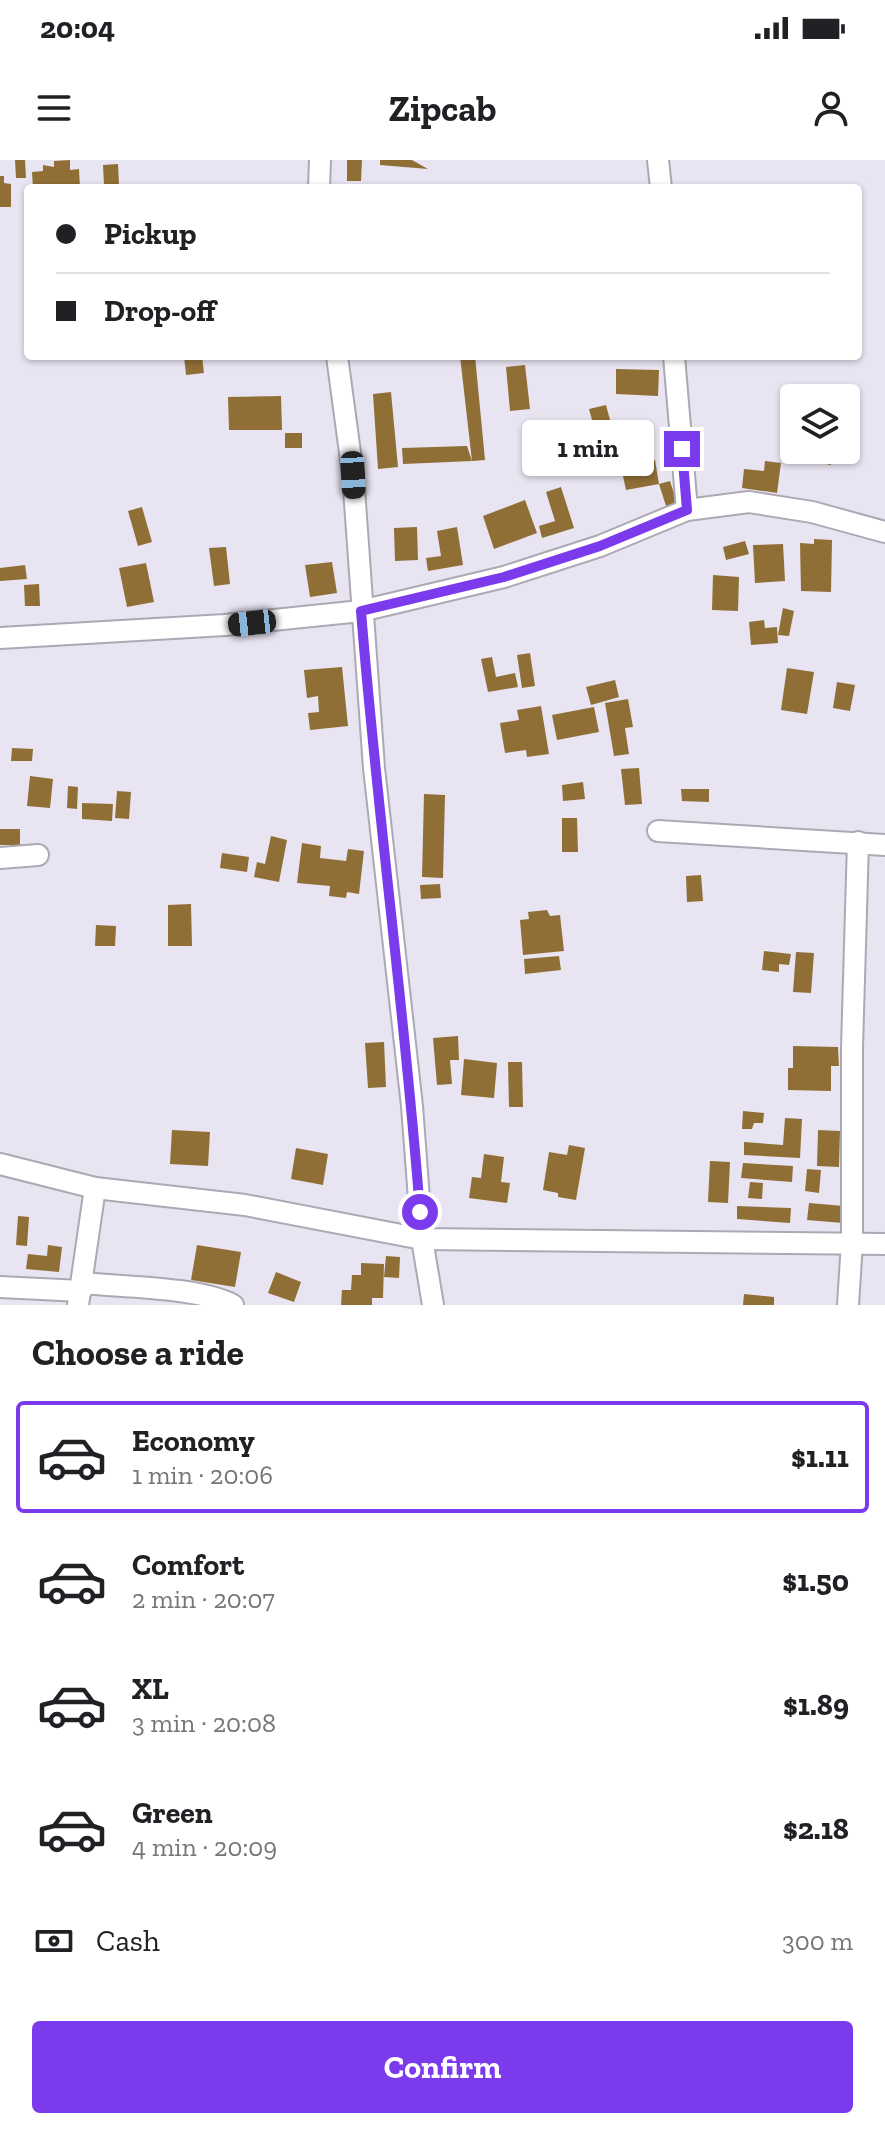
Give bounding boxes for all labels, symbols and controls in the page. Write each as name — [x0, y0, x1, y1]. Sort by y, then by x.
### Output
text: 20:04 — [40, 10, 115, 46]
icon: menu — [32, 86, 76, 130]
icon: person — [809, 86, 853, 130]
text: Zipcab — [389, 87, 496, 130]
text: Pickup — [104, 216, 196, 252]
text: Drop-off — [104, 293, 216, 329]
map controls — [780, 384, 860, 464]
button: layers — [780, 384, 860, 464]
callout: 1 min — [522, 421, 654, 477]
route end — [664, 431, 700, 467]
text: 1 min — [557, 432, 619, 464]
car — [340, 450, 366, 500]
car — [227, 609, 277, 637]
route start — [402, 1194, 438, 1230]
text: Choose a ride — [32, 1331, 244, 1374]
icon: car — [36, 1421, 108, 1493]
text: Economy — [132, 1423, 255, 1459]
text: $1.11 — [791, 1439, 849, 1475]
text: 1 min · 20:06 — [132, 1459, 273, 1491]
icon: car — [36, 1545, 108, 1617]
text: Comfort — [132, 1547, 244, 1583]
text: $1.50 — [782, 1563, 849, 1599]
text: 2 min · 20:07 — [132, 1583, 275, 1615]
icon: car — [36, 1669, 108, 1741]
text: XL — [132, 1671, 169, 1707]
text: $1.89 — [783, 1687, 849, 1723]
text: 3 min · 20:08 — [132, 1707, 276, 1739]
icon: car — [36, 1793, 108, 1865]
text: Green — [132, 1795, 212, 1831]
text: $2.18 — [783, 1811, 849, 1847]
text: 4 min · 20:09 — [132, 1831, 277, 1863]
icon: cash — [32, 1919, 76, 1963]
text: Cash — [96, 1923, 160, 1959]
text: 300 m — [782, 1925, 853, 1957]
button: Confirm — [32, 2021, 853, 2113]

